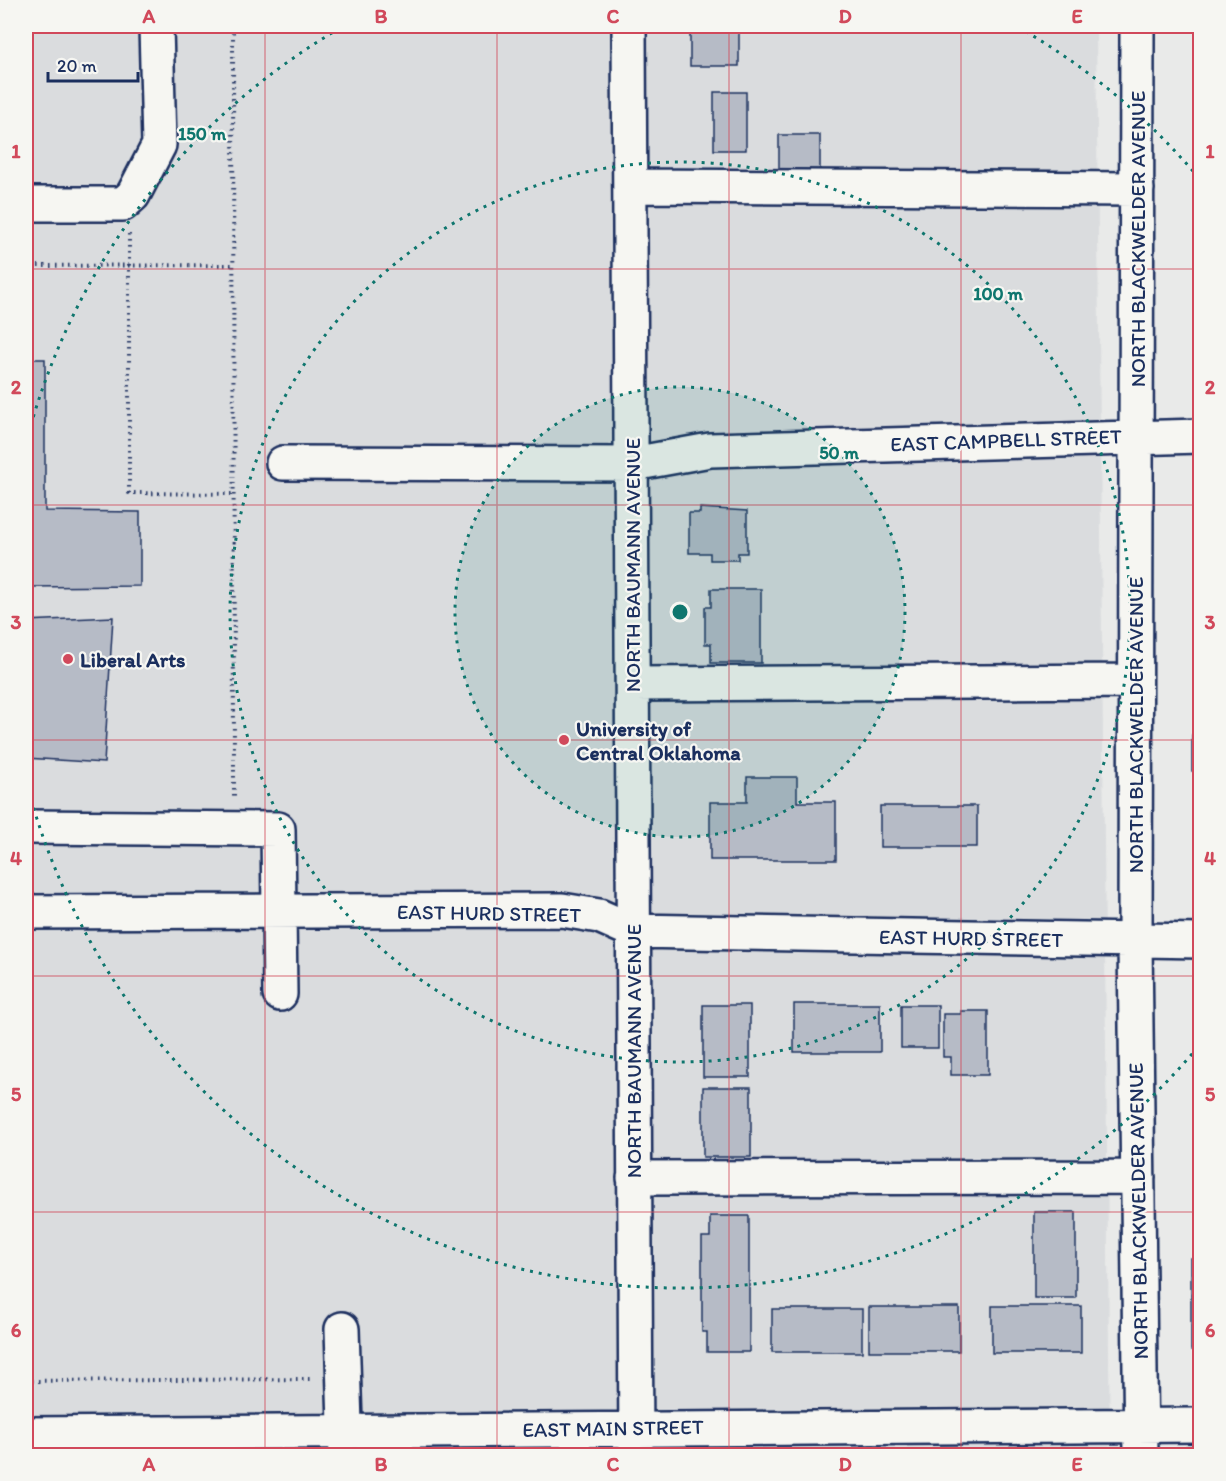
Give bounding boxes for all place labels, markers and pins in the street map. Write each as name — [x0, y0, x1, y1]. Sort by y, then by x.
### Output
centre of rings — [670, 602, 690, 622]
place label: Liberal Arts — [80, 647, 185, 672]
marker: Liberal Arts — [61, 652, 75, 666]
place label: University of Central Oklahoma — [576, 716, 741, 765]
marker: University of Central Oklahoma — [557, 733, 571, 747]

